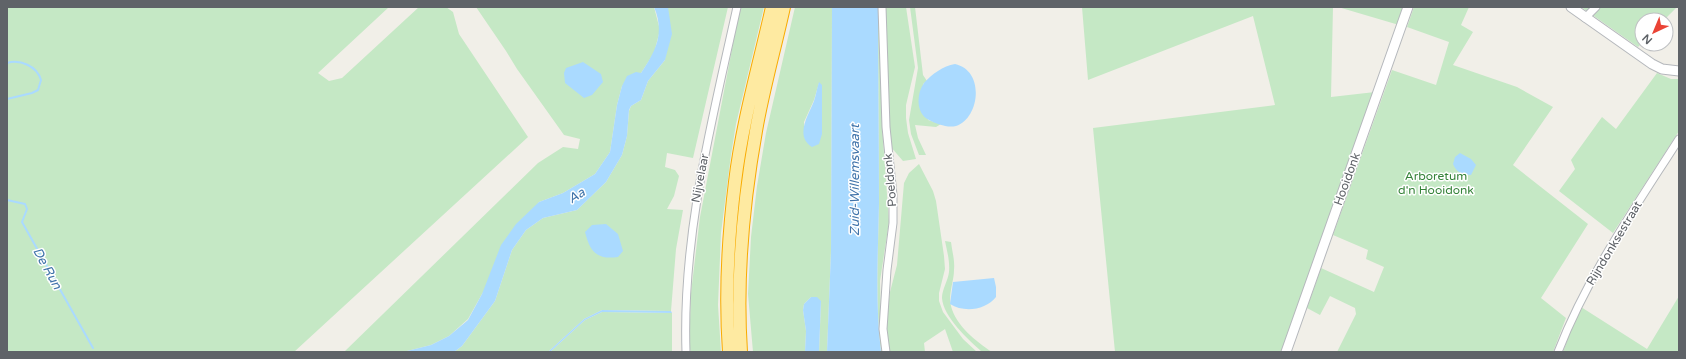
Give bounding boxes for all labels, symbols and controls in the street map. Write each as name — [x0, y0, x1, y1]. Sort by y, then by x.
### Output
north arrow — [1634, 12, 1674, 52]
text: N — [1640, 31, 1655, 47]
water label: Zuid-Willemsvaart — [847, 122, 863, 236]
street label: Hooidonk — [1331, 150, 1363, 207]
street label: Nijvelaar — [688, 152, 712, 204]
street label: Poeldonk — [881, 152, 899, 207]
park label: Arboretum d'n Hooidonk — [1398, 169, 1474, 197]
water label: Aa — [565, 184, 589, 207]
street label: Rijndonksestraat — [1583, 198, 1645, 288]
water label: De Run — [29, 245, 66, 293]

